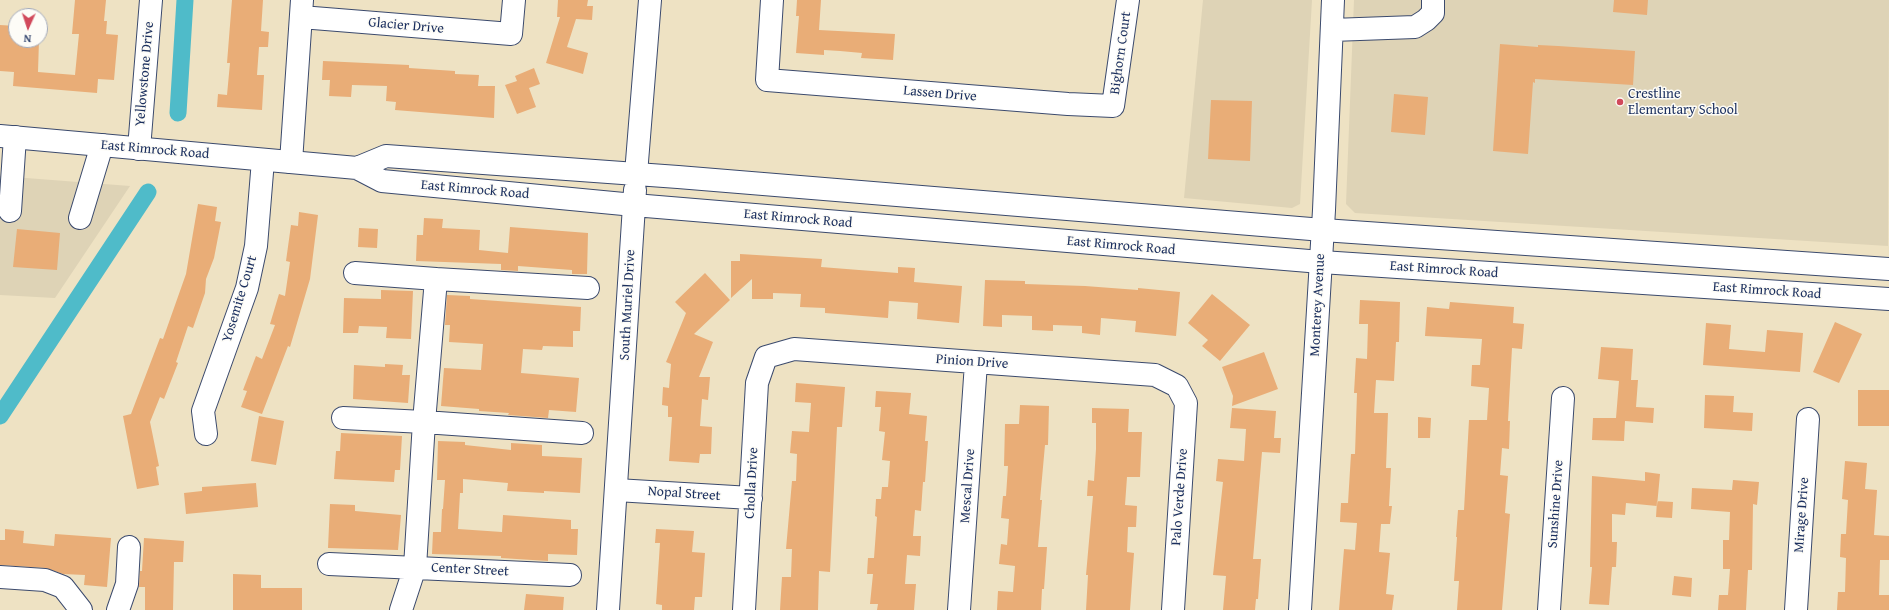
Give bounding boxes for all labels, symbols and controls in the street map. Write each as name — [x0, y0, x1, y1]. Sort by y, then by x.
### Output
north arrow — [8, 8, 48, 48]
street label: Bighorn Court — [1107, 10, 1135, 96]
street label: Glacier Drive — [368, 14, 444, 38]
street label: Yellowstone Drive — [132, 21, 158, 127]
text: N — [23, 31, 32, 47]
street label: Lassen Drive — [903, 82, 977, 106]
place label: Crestline Elementary School — [1628, 86, 1738, 118]
marker: Crestline Elementary School — [1615, 97, 1625, 107]
street label: East Rimrock Road — [100, 137, 210, 163]
street label: East Rimrock Road — [420, 177, 530, 203]
street label: East Rimrock Road — [743, 206, 853, 232]
street label: East Rimrock Road — [1066, 233, 1176, 259]
street label: South Muriel Drive — [617, 249, 639, 361]
street label: Monterey Avenue — [1307, 253, 1329, 357]
street label: Yosemite Court — [219, 254, 261, 344]
street label: East Rimrock Road — [1389, 258, 1499, 282]
street label: East Rimrock Road — [1712, 279, 1822, 303]
street label: Pinion Drive — [935, 351, 1009, 373]
street label: Cholla Drive — [742, 447, 762, 519]
street label: Mescal Drive — [957, 448, 979, 524]
street label: Palo Verde Drive — [1168, 448, 1192, 546]
street label: Sunshine Drive — [1545, 459, 1567, 549]
street label: Mirage Drive — [1791, 477, 1813, 553]
street label: Nopal Street — [647, 483, 721, 505]
street label: Center Street — [431, 560, 509, 580]

